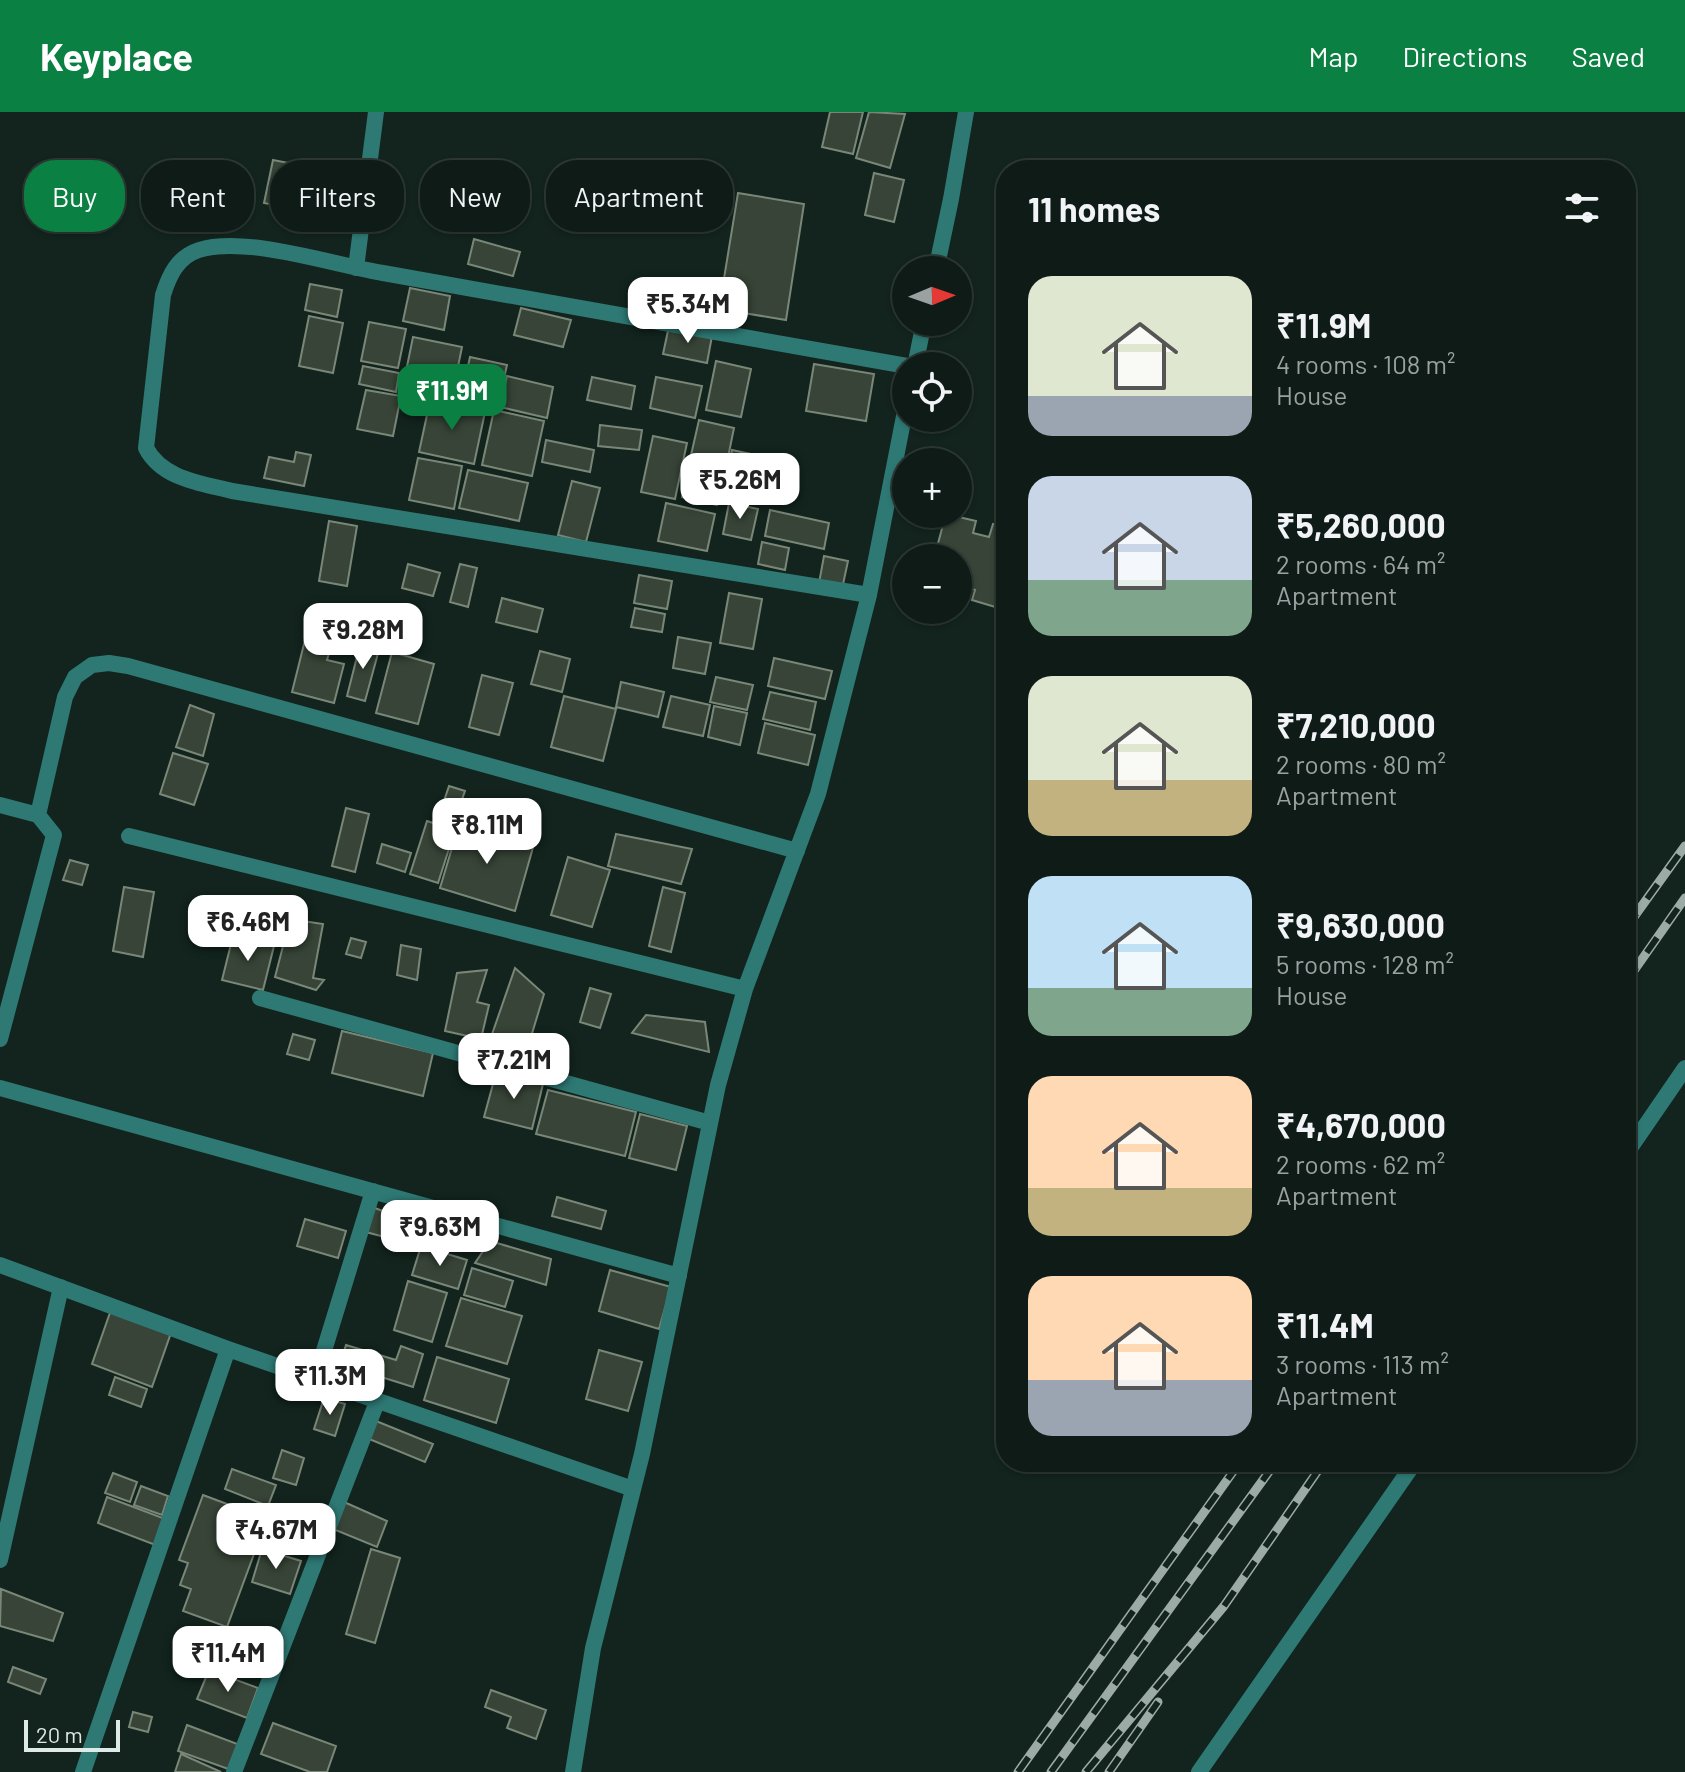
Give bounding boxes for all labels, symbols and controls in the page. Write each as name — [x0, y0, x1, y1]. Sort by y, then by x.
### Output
text: Keyplace — [40, 33, 193, 79]
text: Map — [1309, 39, 1358, 73]
text: Directions — [1402, 39, 1528, 73]
text: Saved — [1572, 39, 1645, 73]
chip: Buy — [24, 160, 125, 232]
chip: Rent — [141, 160, 254, 232]
chip: Filters — [270, 160, 404, 232]
chip: New — [420, 160, 530, 232]
chip: Apartment — [546, 160, 733, 232]
icon: filters — [1560, 186, 1604, 230]
text: 11 homes — [1028, 188, 1160, 229]
north arrow — [892, 256, 972, 336]
map controls — [892, 256, 972, 624]
pin: ₹5.34M — [623, 277, 753, 345]
text: ₹5.34M — [646, 287, 730, 318]
text: ₹11.9M — [1276, 304, 1371, 345]
icon: home — [1092, 308, 1188, 404]
text: 4 rooms · 108 m² — [1276, 348, 1456, 379]
button: locate — [892, 352, 972, 432]
pin: ₹11.9M — [387, 364, 517, 432]
text: ₹11.9M — [416, 374, 488, 405]
text: House — [1276, 379, 1347, 410]
button: + — [892, 448, 972, 528]
pin: ₹5.26M — [675, 453, 805, 521]
text: ₹5.26M — [698, 463, 782, 494]
text: ₹5,260,000 — [1276, 504, 1446, 545]
icon: home — [1092, 508, 1188, 604]
button: − — [892, 544, 972, 624]
text: 2 rooms · 64 m² — [1276, 548, 1446, 579]
text: Apartment — [1276, 579, 1397, 610]
pin: ₹9.28M — [298, 603, 428, 671]
text: ₹9.28M — [322, 613, 404, 644]
text: ₹7,210,000 — [1276, 704, 1436, 745]
icon: home — [1092, 708, 1188, 804]
text: 2 rooms · 80 m² — [1276, 748, 1446, 779]
text: Apartment — [1276, 779, 1397, 810]
pin: ₹8.11M — [422, 798, 552, 866]
text: ₹8.11M — [450, 808, 524, 839]
pin: ₹6.46M — [183, 895, 313, 963]
text: ₹9,630,000 — [1276, 904, 1445, 945]
text: ₹6.46M — [206, 905, 290, 936]
icon: home — [1092, 908, 1188, 1004]
text: 5 rooms · 128 m² — [1276, 948, 1454, 979]
text: House — [1276, 979, 1347, 1010]
pin: ₹7.21M — [449, 1033, 579, 1101]
text: ₹7.21M — [476, 1043, 552, 1074]
text: ₹4,670,000 — [1276, 1104, 1446, 1145]
icon: home — [1092, 1108, 1188, 1204]
text: 2 rooms · 62 m² — [1276, 1148, 1445, 1179]
text: Apartment — [1276, 1179, 1397, 1210]
pin: ₹9.63M — [375, 1200, 505, 1268]
text: ₹9.63M — [399, 1210, 481, 1241]
text: ₹11.4M — [1276, 1304, 1374, 1345]
icon: home — [1092, 1308, 1188, 1404]
text: 3 rooms · 113 m² — [1276, 1348, 1449, 1379]
pin: ₹11.3M — [265, 1349, 395, 1417]
text: ₹11.3M — [293, 1359, 367, 1390]
text: Apartment — [1276, 1379, 1397, 1410]
pin: ₹4.67M — [211, 1503, 341, 1571]
text: ₹4.67M — [234, 1513, 318, 1544]
pin: ₹11.4M — [163, 1626, 293, 1694]
text: ₹11.4M — [191, 1636, 265, 1667]
scale bar — [24, 1716, 120, 1752]
text: 20 m — [36, 1721, 83, 1747]

